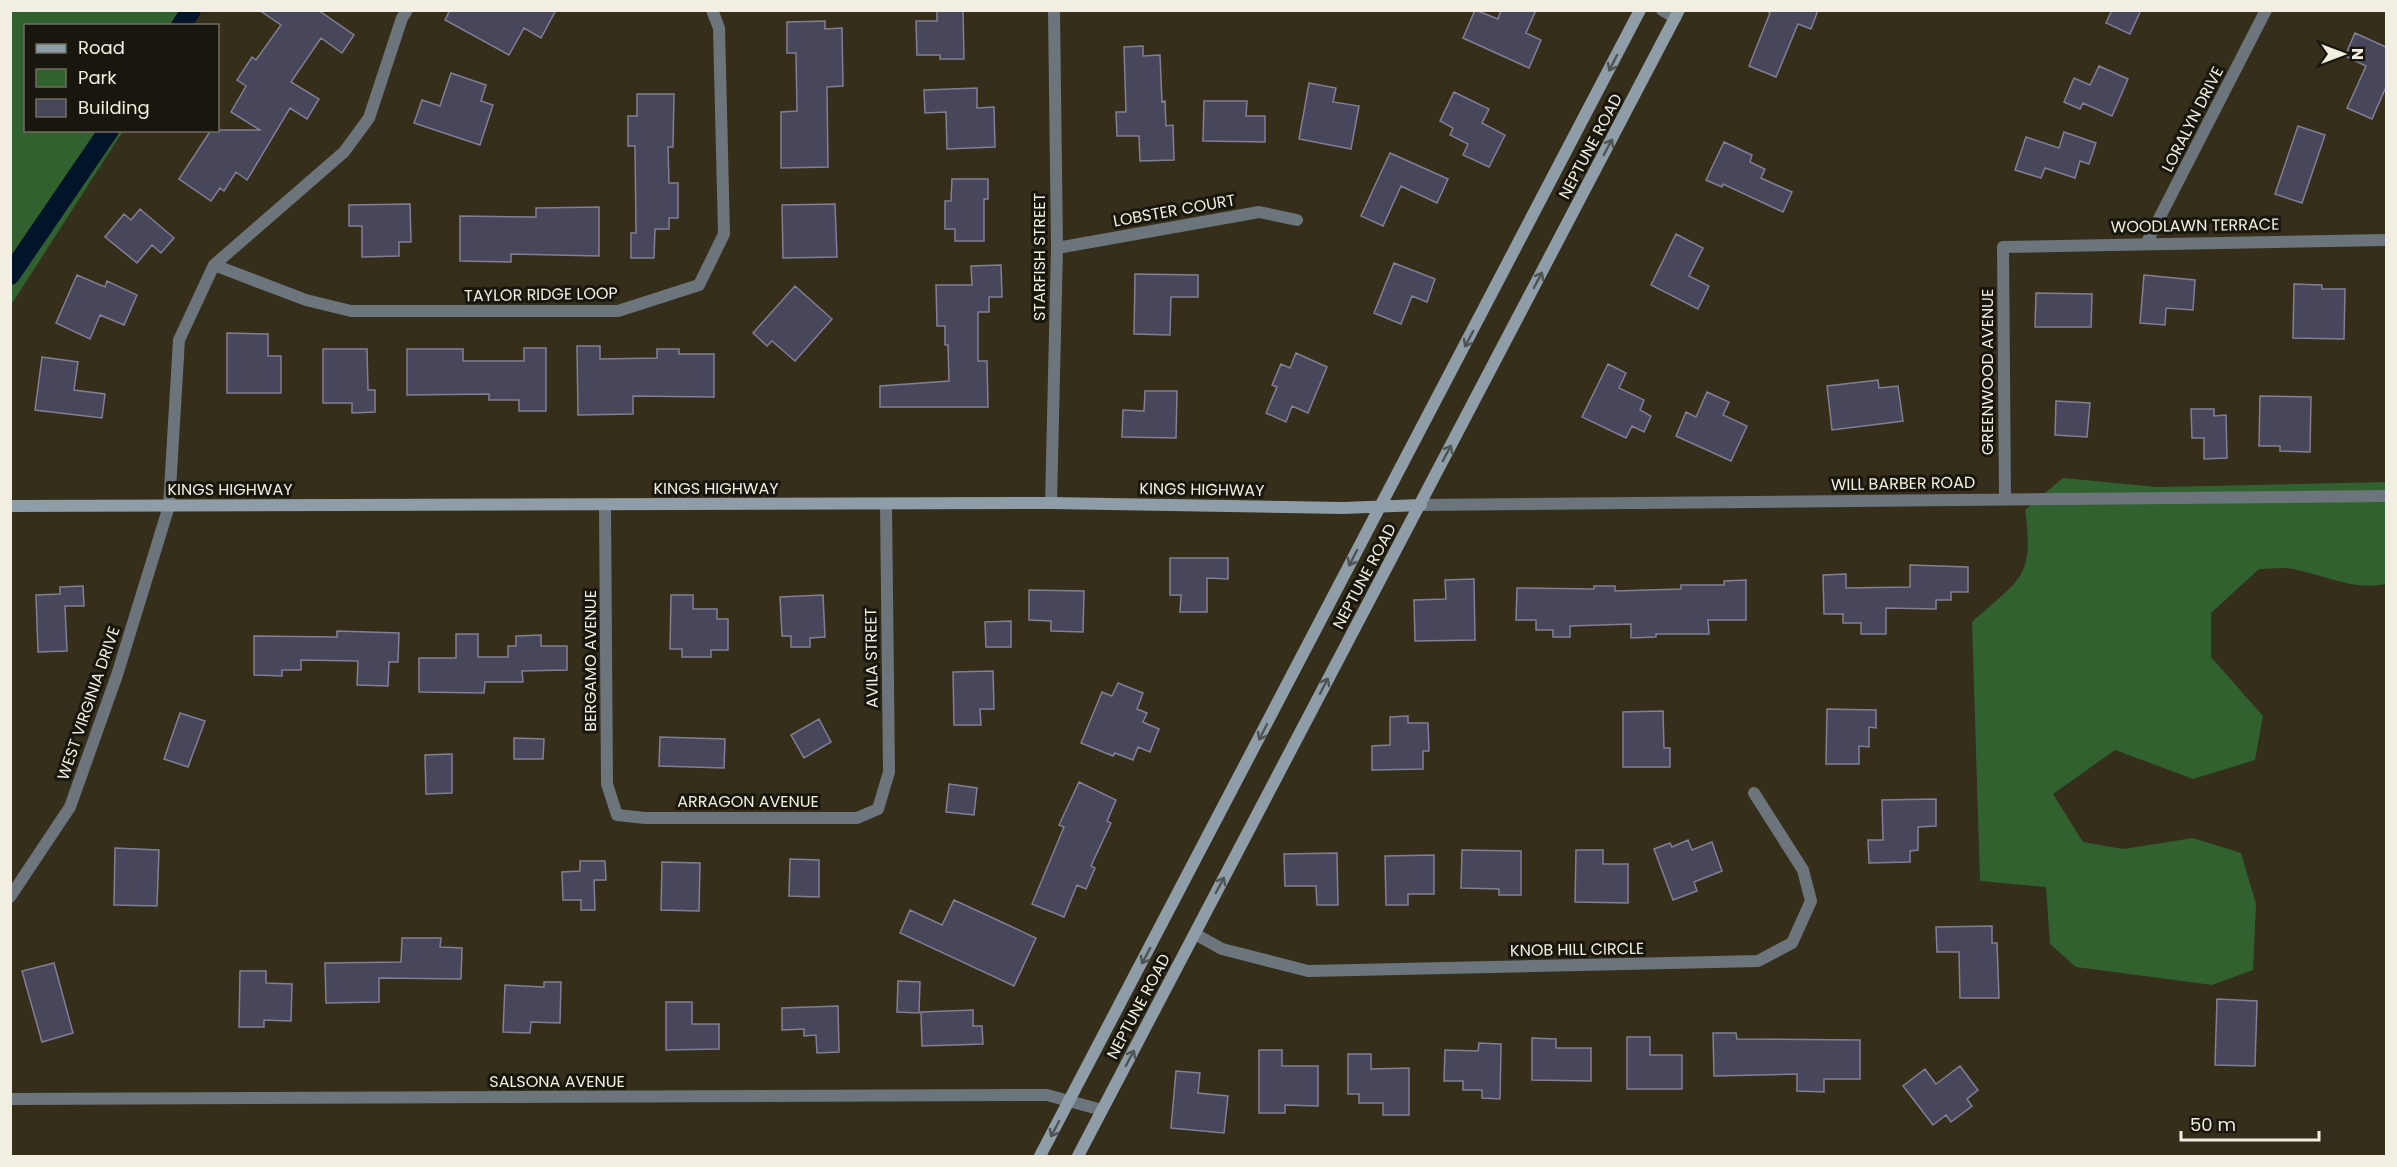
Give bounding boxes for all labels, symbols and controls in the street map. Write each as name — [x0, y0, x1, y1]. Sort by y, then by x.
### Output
legend — [24, 24, 219, 132]
north arrow — [2313, 24, 2373, 84]
text: Road — [78, 35, 125, 60]
text: N — [2346, 48, 2369, 60]
one-way arrow — [1607, 53, 1618, 71]
street label: LORALYN DRIVE — [2156, 62, 2229, 176]
text: Park — [78, 65, 117, 90]
street label: NEPTUNE ROAD — [1553, 89, 1628, 203]
text: Building — [78, 95, 150, 120]
one-way arrow — [1602, 139, 1614, 156]
street label: LOBSTER COURT — [1111, 188, 1237, 233]
street label: STARFISH STREET — [1028, 193, 1051, 321]
street label: WOODLAWN TERRACE — [2111, 213, 2279, 238]
one-way arrow — [1532, 272, 1544, 289]
street label: TAYLOR RIDGE LOOP — [464, 282, 618, 307]
street label: GREENWOOD AVENUE — [1976, 289, 1999, 455]
one-way arrow — [1463, 329, 1474, 347]
one-way arrow — [1442, 444, 1453, 462]
street label: WILL BARBER ROAD — [1831, 471, 1975, 496]
street label: KINGS HIGHWAY — [653, 477, 779, 500]
street label: KINGS HIGHWAY — [1139, 477, 1265, 502]
street label: KINGS HIGHWAY — [167, 478, 293, 501]
street label: NEPTUNE ROAD — [1327, 519, 1402, 633]
one-way arrow — [1346, 549, 1358, 567]
street label: BERGAMO AVENUE — [579, 590, 602, 732]
street label: AVILA STREET — [859, 607, 884, 708]
street label: WEST VIRGINIA DRIVE — [51, 623, 126, 783]
one-way arrow — [1319, 677, 1331, 695]
one-way arrow — [1257, 722, 1268, 740]
street label: ARRAGON AVENUE — [677, 790, 819, 813]
one-way arrow — [1215, 877, 1227, 895]
street label: KNOB HILL CIRCLE — [1510, 937, 1644, 962]
one-way arrow — [1140, 947, 1152, 964]
street label: NEPTUNE ROAD — [1101, 949, 1176, 1063]
one-way arrow — [1124, 1049, 1136, 1067]
street label: SALSONA AVENUE — [489, 1070, 625, 1093]
scale bar — [2181, 1104, 2319, 1142]
text: 50 m — [2190, 1112, 2236, 1137]
one-way arrow — [1049, 1119, 1060, 1137]

